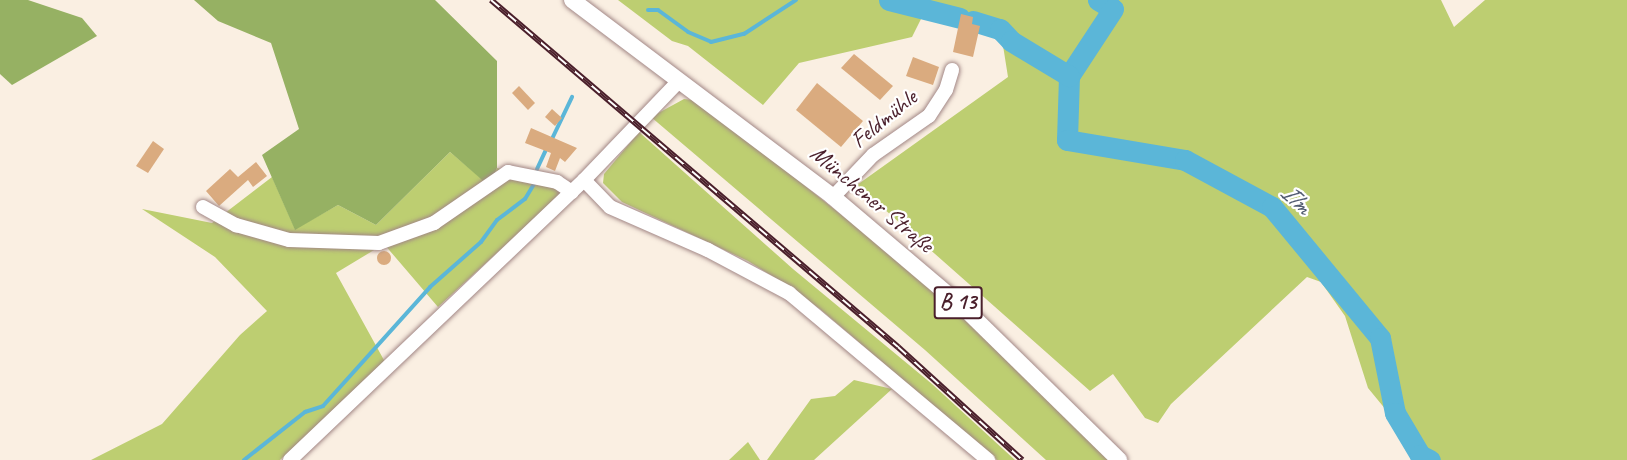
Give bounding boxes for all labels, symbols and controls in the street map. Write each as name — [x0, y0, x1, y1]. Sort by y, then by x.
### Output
street label: Feldmühle — [845, 83, 923, 155]
street label: Münchener Straße — [804, 139, 940, 259]
water label: Ilm — [1274, 177, 1318, 221]
road number: B 13 — [932, 284, 984, 322]

